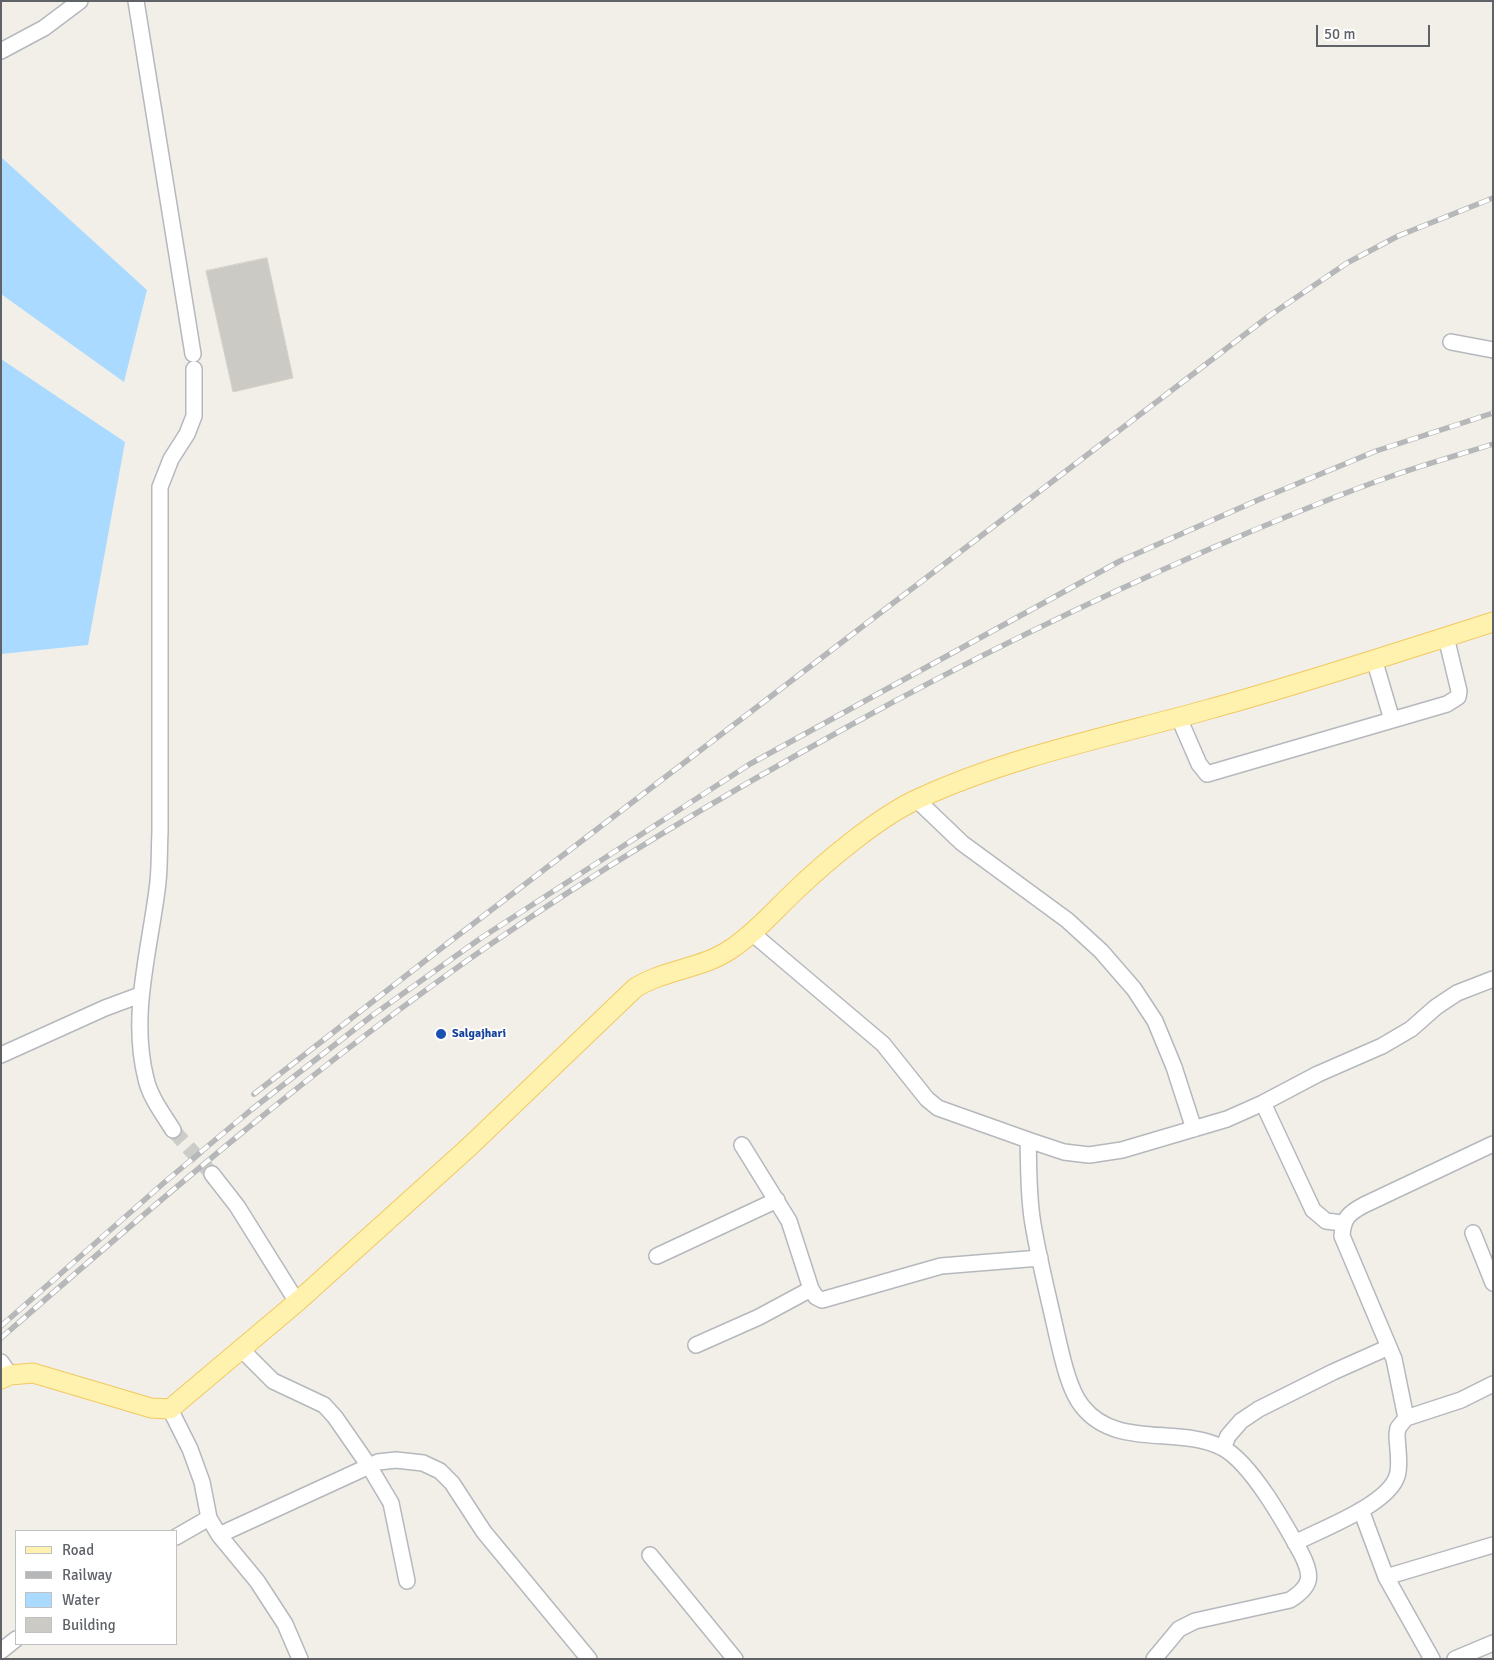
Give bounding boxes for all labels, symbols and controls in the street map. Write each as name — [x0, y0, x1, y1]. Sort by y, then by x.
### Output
scale bar — [1319, 15, 1433, 47]
text: 50 m — [1324, 25, 1355, 43]
marker: Salgajhari — [434, 1027, 448, 1041]
place label: Salgajhari — [452, 1027, 506, 1041]
legend — [15, 1530, 178, 1645]
text: Road — [62, 1541, 94, 1559]
text: Railway — [62, 1566, 112, 1584]
text: Water — [62, 1591, 100, 1609]
text: Building — [62, 1616, 116, 1634]

